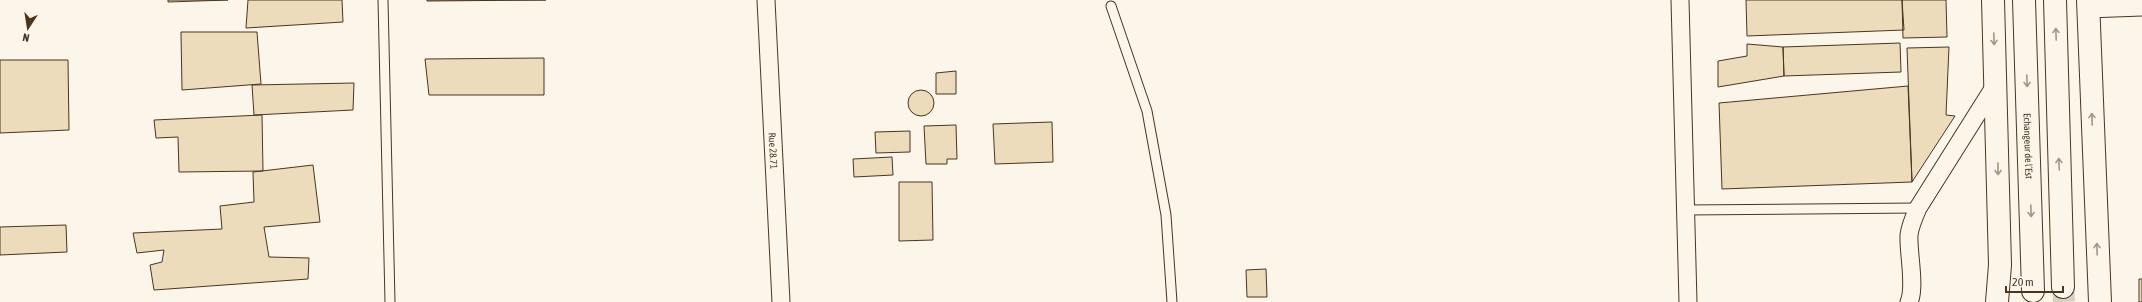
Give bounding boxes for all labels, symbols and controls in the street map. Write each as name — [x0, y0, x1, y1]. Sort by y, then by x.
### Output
north arrow — [8, 8, 48, 48]
one-way arrow — [2052, 28, 2059, 41]
text: N — [21, 31, 30, 44]
one-way arrow — [1990, 32, 1998, 45]
one-way arrow — [2023, 74, 2031, 87]
street label: Echangeur de l´Est — [2022, 113, 2035, 179]
one-way arrow — [2088, 113, 2096, 126]
street label: Rue 28.71 — [767, 132, 779, 170]
one-way arrow — [2056, 158, 2063, 171]
one-way arrow — [1994, 162, 2002, 175]
one-way arrow — [2027, 204, 2034, 217]
one-way arrow — [2093, 243, 2101, 256]
scale bar — [2006, 268, 2063, 294]
text: 20 m — [2012, 275, 2034, 289]

